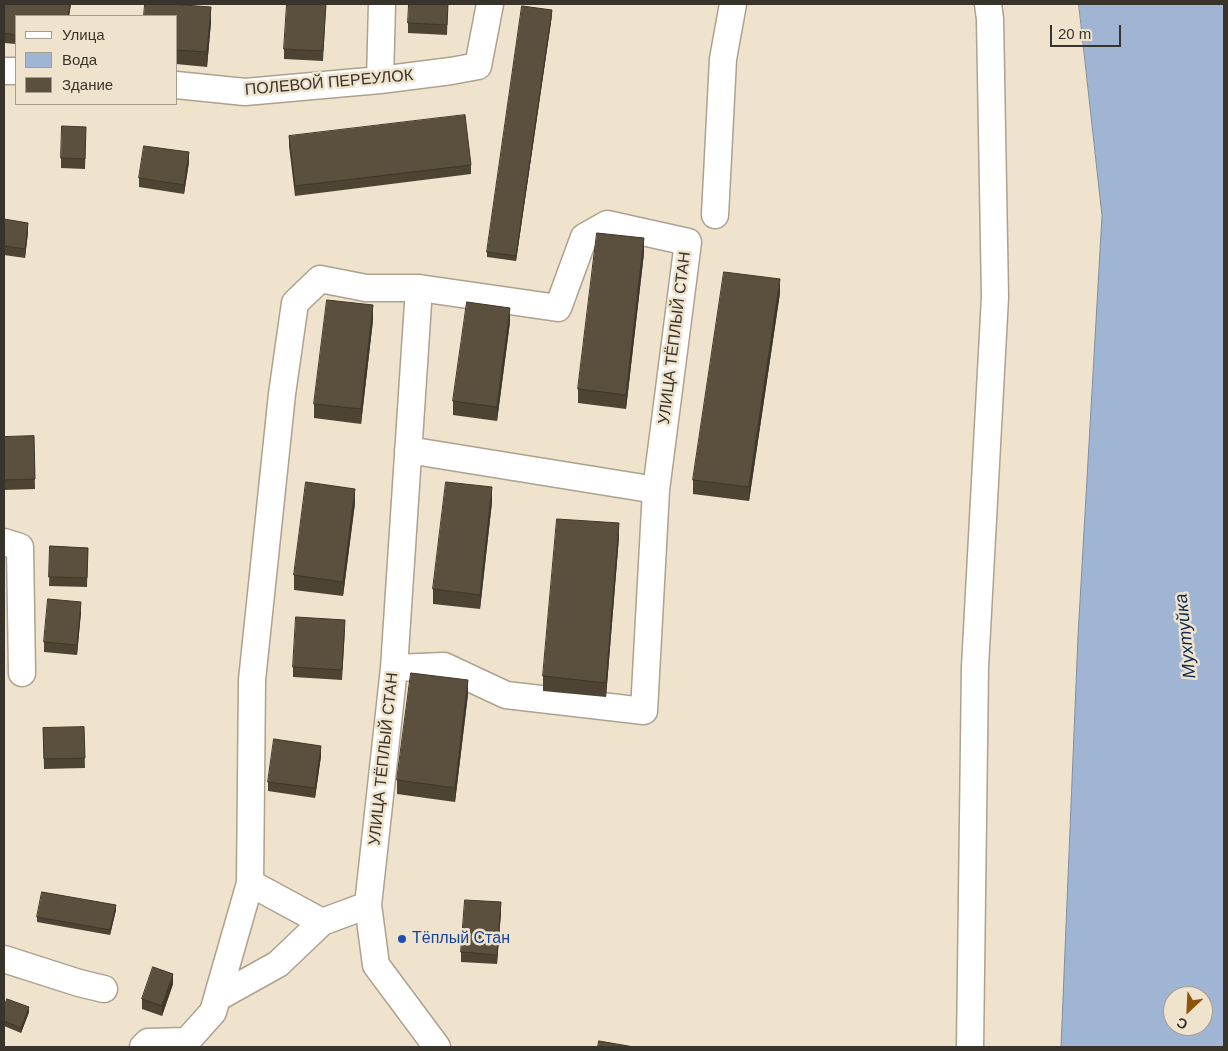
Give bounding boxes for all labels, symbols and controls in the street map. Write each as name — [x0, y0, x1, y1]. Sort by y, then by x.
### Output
legend — [15, 15, 178, 105]
scale bar — [1053, 15, 1124, 47]
text: 20 m — [1058, 25, 1091, 42]
text: Улица — [62, 26, 105, 43]
text: Вода — [62, 51, 97, 68]
street label: ПОЛЕВОЙ ПЕРЕУЛОК — [244, 66, 414, 100]
text: Здание — [62, 76, 113, 93]
street label: УЛИЦА ТЁПЛЫЙ СТАН — [655, 251, 695, 425]
water label: Мухтуйка — [1171, 592, 1201, 680]
street label: УЛИЦА ТЁПЛЫЙ СТАН — [365, 672, 403, 846]
place label: Тёплый Стан — [412, 929, 510, 949]
marker: Тёплый Стан — [396, 933, 408, 945]
north arrow — [1163, 986, 1213, 1036]
text: С — [1174, 1014, 1190, 1033]

